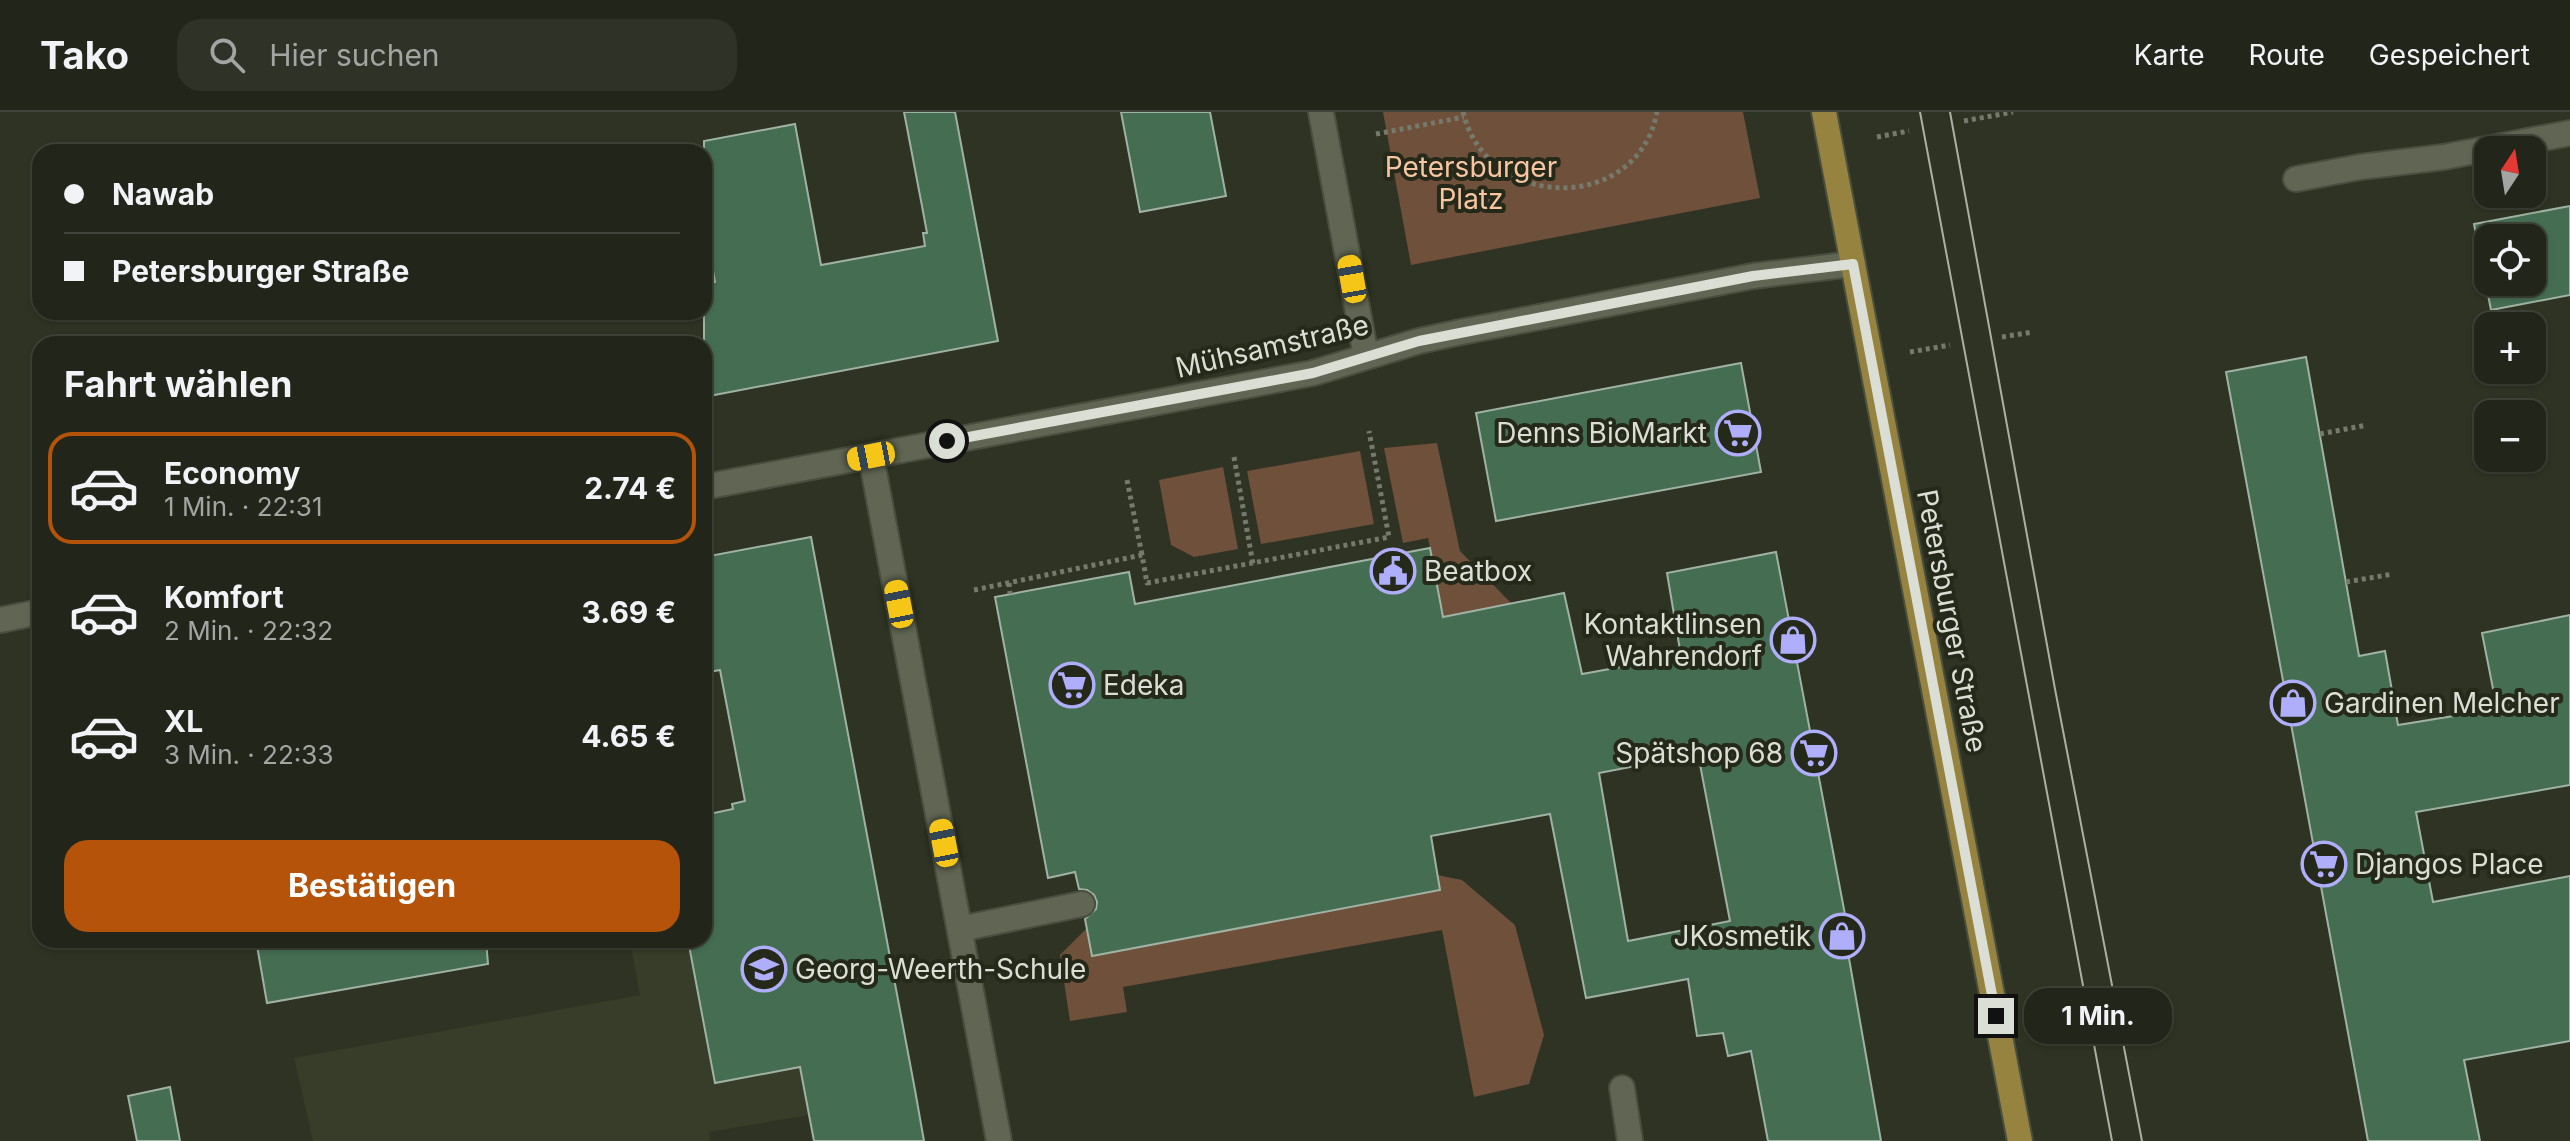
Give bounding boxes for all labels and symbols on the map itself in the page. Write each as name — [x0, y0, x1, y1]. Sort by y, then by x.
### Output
north arrow — [2474, 136, 2546, 208]
park label: Petersburger Platz — [1385, 150, 1557, 216]
car — [1336, 253, 1368, 305]
street label: Mühsamstraße — [1172, 307, 1372, 385]
supermarket icon: Denns BioMarkt — [1714, 409, 1762, 457]
place label: Denns BioMarkt — [1496, 416, 1707, 450]
route start — [929, 423, 965, 459]
car — [845, 440, 897, 472]
street label: Petersburger Straße — [1910, 487, 1994, 755]
public building icon: Beatbox — [1369, 547, 1417, 595]
place label: Beatbox — [1424, 554, 1532, 588]
car — [883, 578, 915, 630]
place label: Kontaktlinsen Wahrendorf — [1584, 607, 1762, 673]
shop icon: Kontaktlinsen Wahrendorf — [1769, 616, 1817, 664]
supermarket icon: Edeka — [1048, 661, 1096, 709]
place label: Edeka — [1103, 668, 1184, 702]
shop icon: Gardinen Melcher — [2269, 679, 2317, 727]
place label: Gardinen Melcher — [2324, 686, 2560, 720]
supermarket icon: Spätshop 68 — [1790, 729, 1838, 777]
place label: Spätshop 68 — [1615, 736, 1783, 770]
car — [928, 817, 960, 869]
supermarket icon: Djangos Place — [2300, 840, 2348, 888]
place label: Djangos Place — [2355, 847, 2544, 881]
shop icon: JKosmetik — [1818, 912, 1866, 960]
place label: JKosmetik — [1674, 919, 1811, 953]
school or university icon: Georg-Weerth-Schule — [740, 945, 788, 993]
place label: Georg-Weerth-Schule — [795, 952, 1086, 986]
callout: 1 Min. — [2024, 988, 2172, 1044]
route end — [1978, 998, 2014, 1034]

